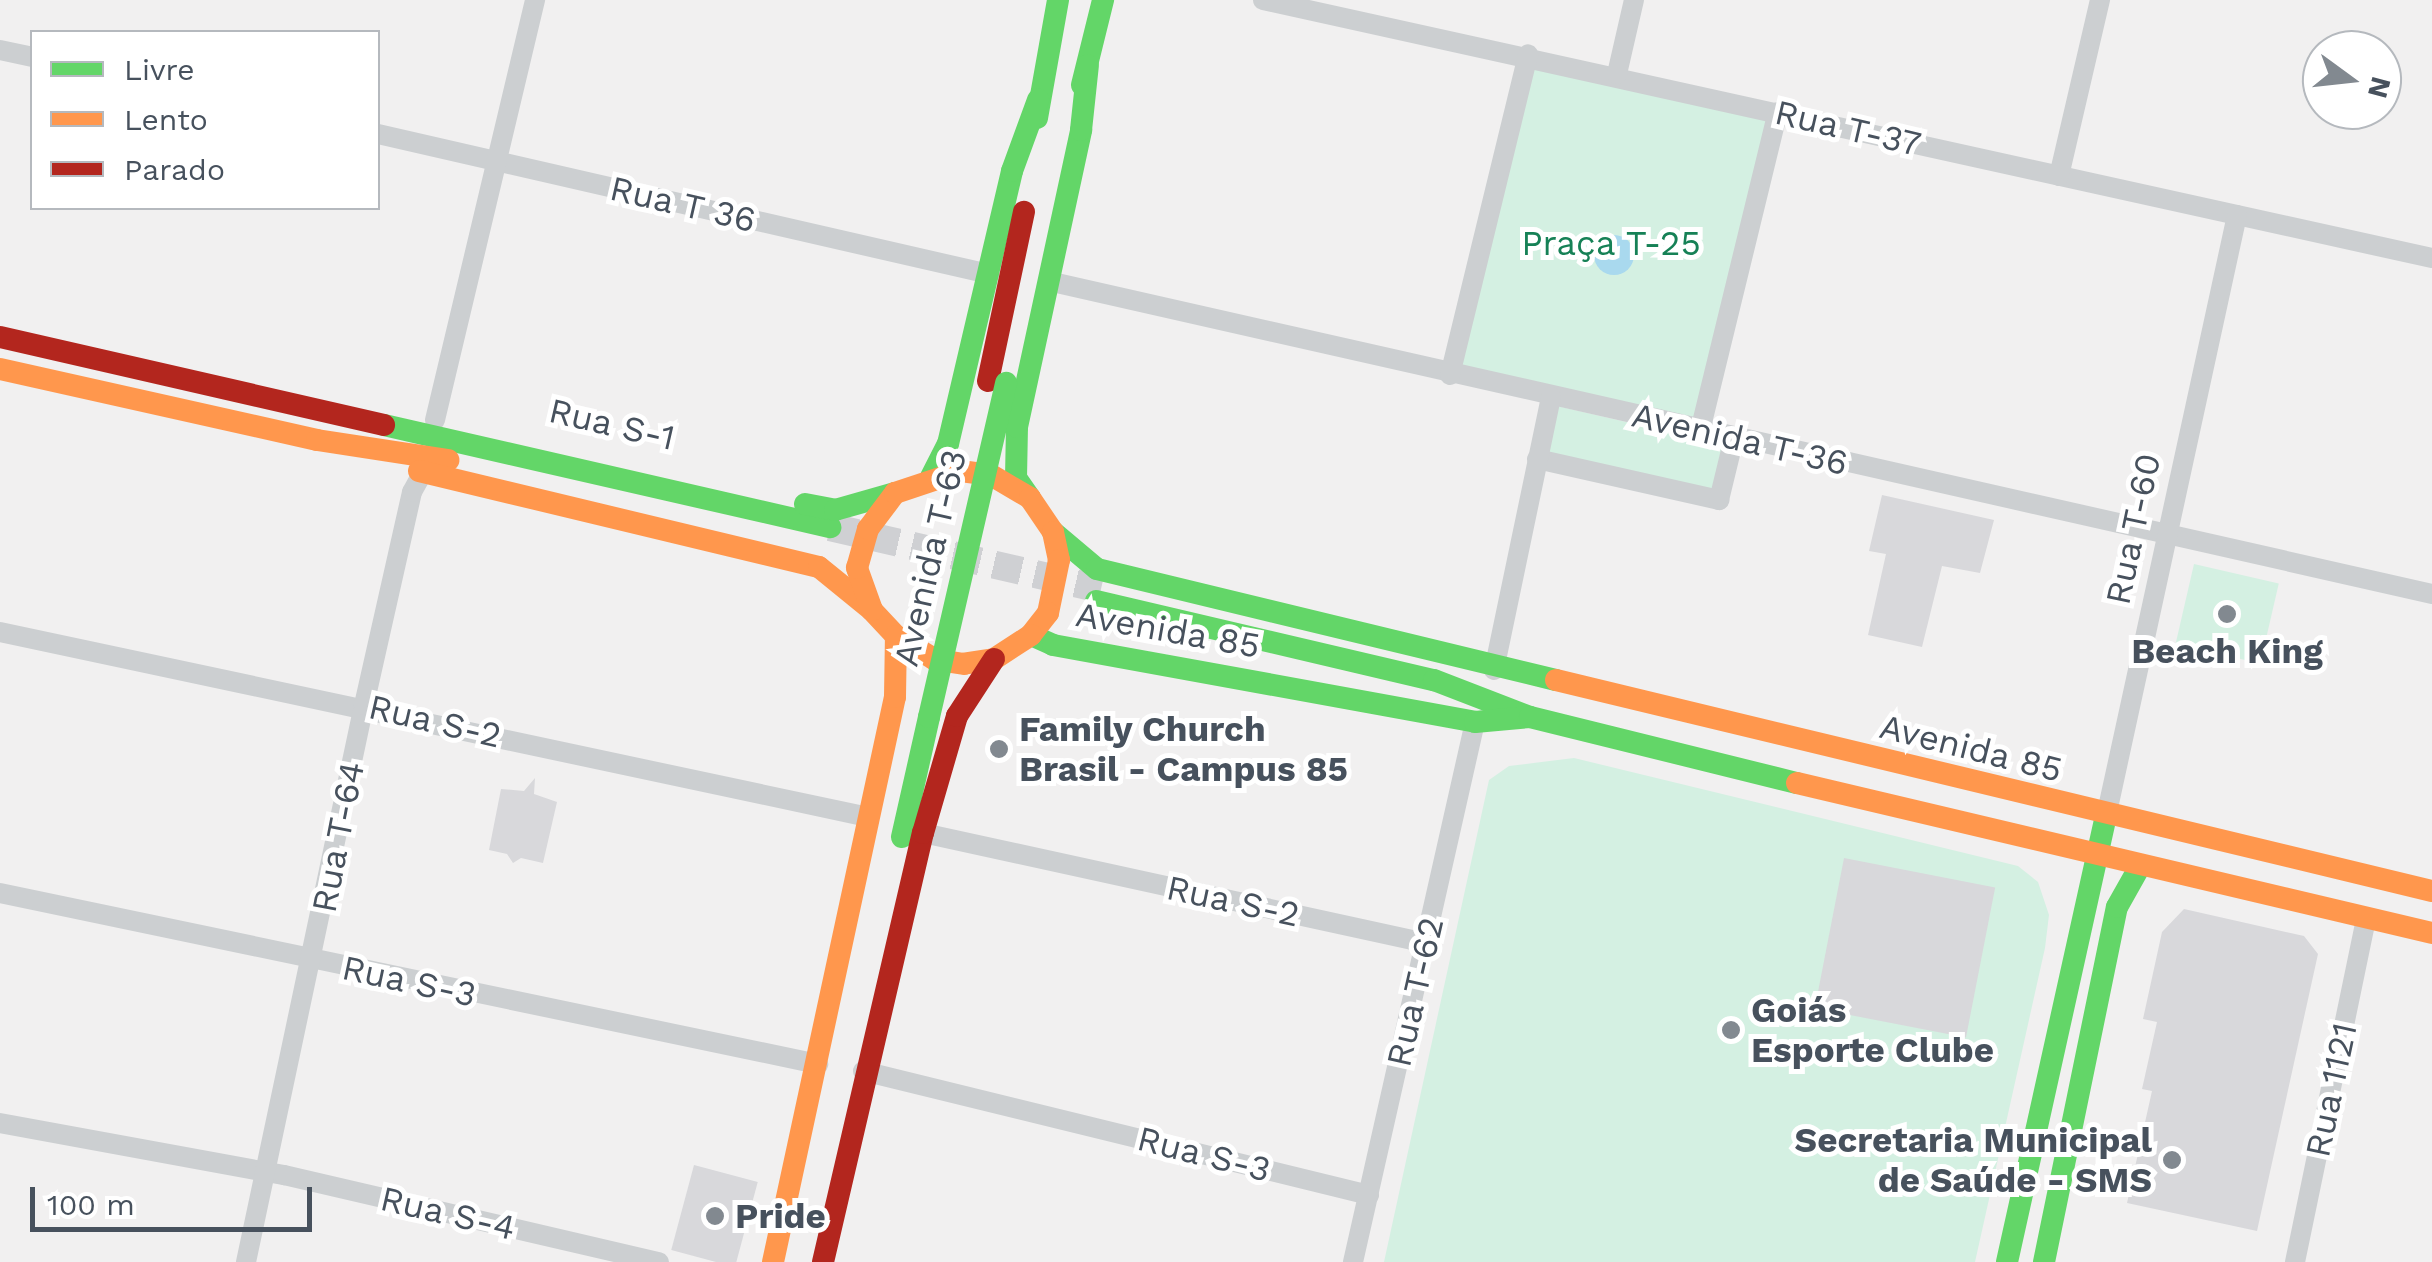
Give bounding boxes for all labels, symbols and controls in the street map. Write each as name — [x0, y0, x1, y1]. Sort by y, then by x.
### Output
legend — [30, 30, 380, 210]
north arrow — [2302, 30, 2402, 130]
text: Livre — [124, 52, 195, 87]
text: N — [2361, 73, 2398, 102]
street label: Rua T-37 — [1770, 91, 1926, 165]
text: Lento — [124, 102, 208, 137]
text: Parado — [124, 152, 225, 187]
street label: Rua T 36 — [605, 167, 761, 241]
park label: Praça T-25 — [1520, 222, 1702, 264]
street label: Rua S-1 — [545, 389, 679, 459]
street label: Avenida T-36 — [1627, 394, 1853, 484]
street label: Avenida T-63 — [885, 445, 975, 671]
street label: Rua T-60 — [2096, 449, 2170, 609]
street label: Avenida 85 — [1072, 593, 1264, 667]
marker: Beach King — [2216, 603, 2238, 625]
place label: Beach King — [2131, 630, 2323, 672]
street label: Rua S-2 — [364, 685, 506, 757]
street label: Avenida 85 — [1875, 705, 2067, 791]
place label: Family Church Brasil - Campus 85 — [1019, 708, 1349, 790]
marker: Family Church Brasil - Campus 85 — [988, 738, 1010, 760]
street label: Rua T-64 — [303, 757, 373, 917]
street label: Rua S-2 — [1162, 866, 1304, 936]
street label: Rua T-62 — [1377, 912, 1453, 1072]
street label: Rua S-3 — [338, 946, 480, 1016]
place label: Goiás Esporte Clube — [1751, 989, 1994, 1071]
street label: Rua 1121 — [2296, 1018, 2366, 1162]
marker: Goiás Esporte Clube — [1720, 1019, 1742, 1041]
street label: Rua S-3 — [1133, 1117, 1275, 1191]
place label: Secretaria Municipal de Saúde - SMS — [1794, 1119, 2152, 1201]
marker: Secretaria Municipal de Saúde - SMS — [2161, 1149, 2183, 1171]
scale bar — [35, 1167, 318, 1229]
street label: Rua S-4 — [376, 1177, 520, 1249]
text: 100 m — [47, 1187, 135, 1222]
place label: Pride — [735, 1195, 826, 1237]
marker: Pride — [704, 1205, 726, 1227]

